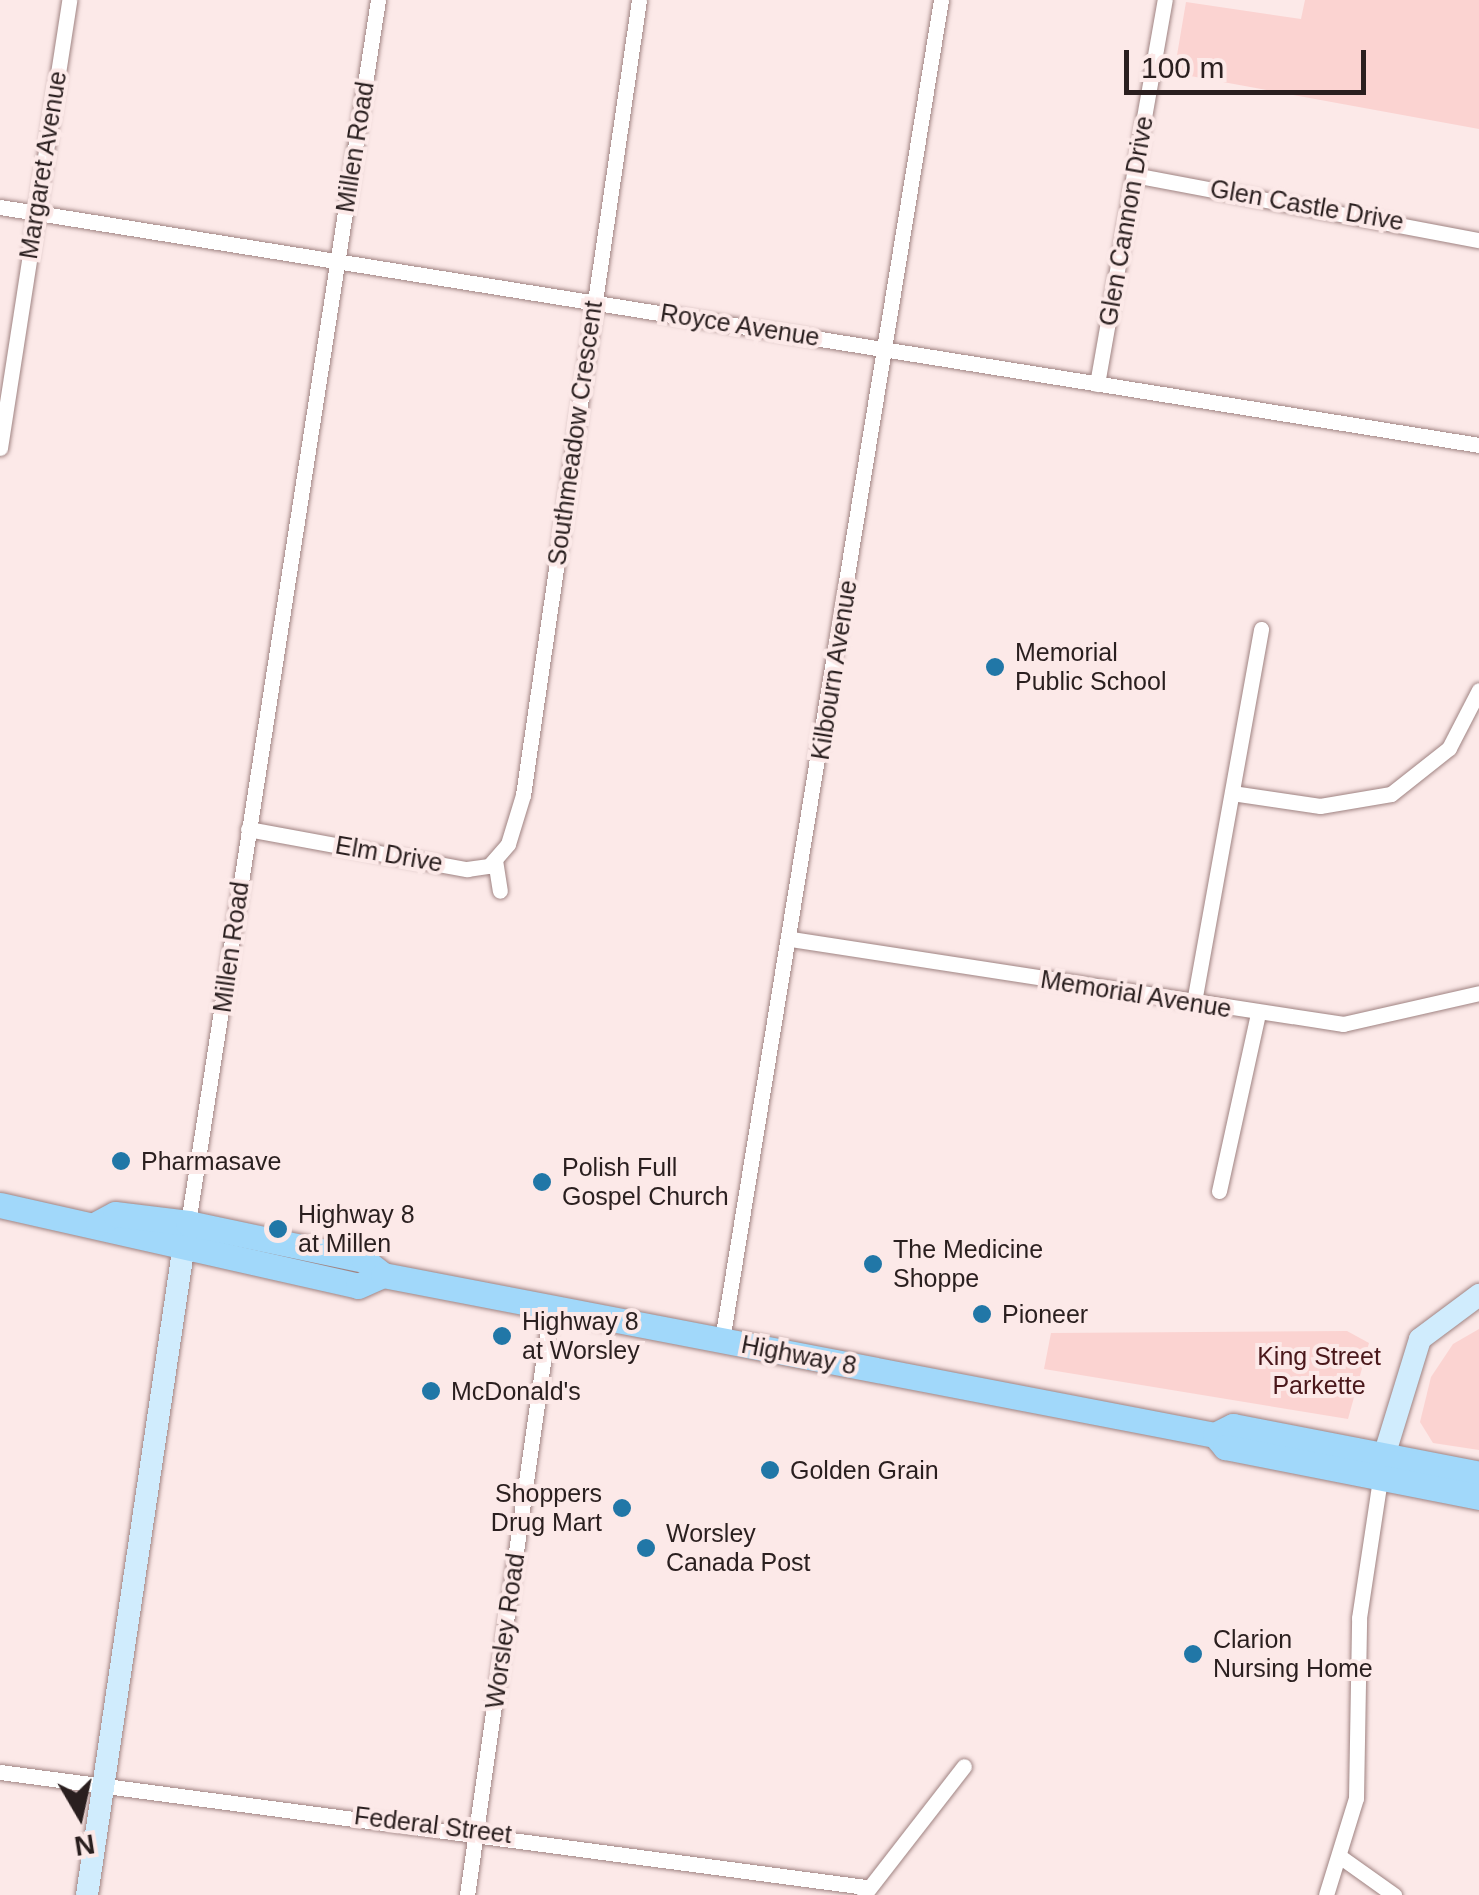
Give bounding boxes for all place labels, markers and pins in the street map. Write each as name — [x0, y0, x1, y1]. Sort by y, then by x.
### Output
place label: Memorial Public School — [1015, 638, 1166, 697]
marker: Memorial Public School — [984, 656, 1006, 678]
place label: Pharmasave — [141, 1146, 281, 1176]
marker: Pharmasave — [110, 1150, 132, 1172]
place label: Polish Full Gospel Church — [562, 1153, 729, 1212]
marker: Polish Full Gospel Church — [531, 1171, 553, 1193]
place label: Highway 8 at Millen — [298, 1200, 415, 1259]
marker: Highway 8 at Millen — [267, 1218, 289, 1240]
place label: The Medicine Shoppe — [893, 1235, 1043, 1294]
marker: The Medicine Shoppe — [862, 1253, 884, 1275]
place label: Pioneer — [1002, 1299, 1088, 1329]
marker: Pioneer — [971, 1303, 993, 1325]
place label: Highway 8 at Worsley — [522, 1307, 640, 1366]
marker: Highway 8 at Worsley — [491, 1325, 513, 1347]
place label: McDonald's — [451, 1376, 581, 1406]
marker: McDonald's — [420, 1380, 442, 1402]
place label: Golden Grain — [790, 1455, 939, 1485]
marker: Golden Grain — [759, 1459, 781, 1481]
place label: Shoppers Drug Mart — [491, 1479, 602, 1538]
marker: Shoppers Drug Mart — [611, 1497, 633, 1519]
place label: Worsley Canada Post — [666, 1519, 811, 1578]
marker: Worsley Canada Post — [635, 1537, 657, 1559]
place label: Clarion Nursing Home — [1213, 1625, 1373, 1684]
marker: Clarion Nursing Home — [1182, 1643, 1204, 1665]

